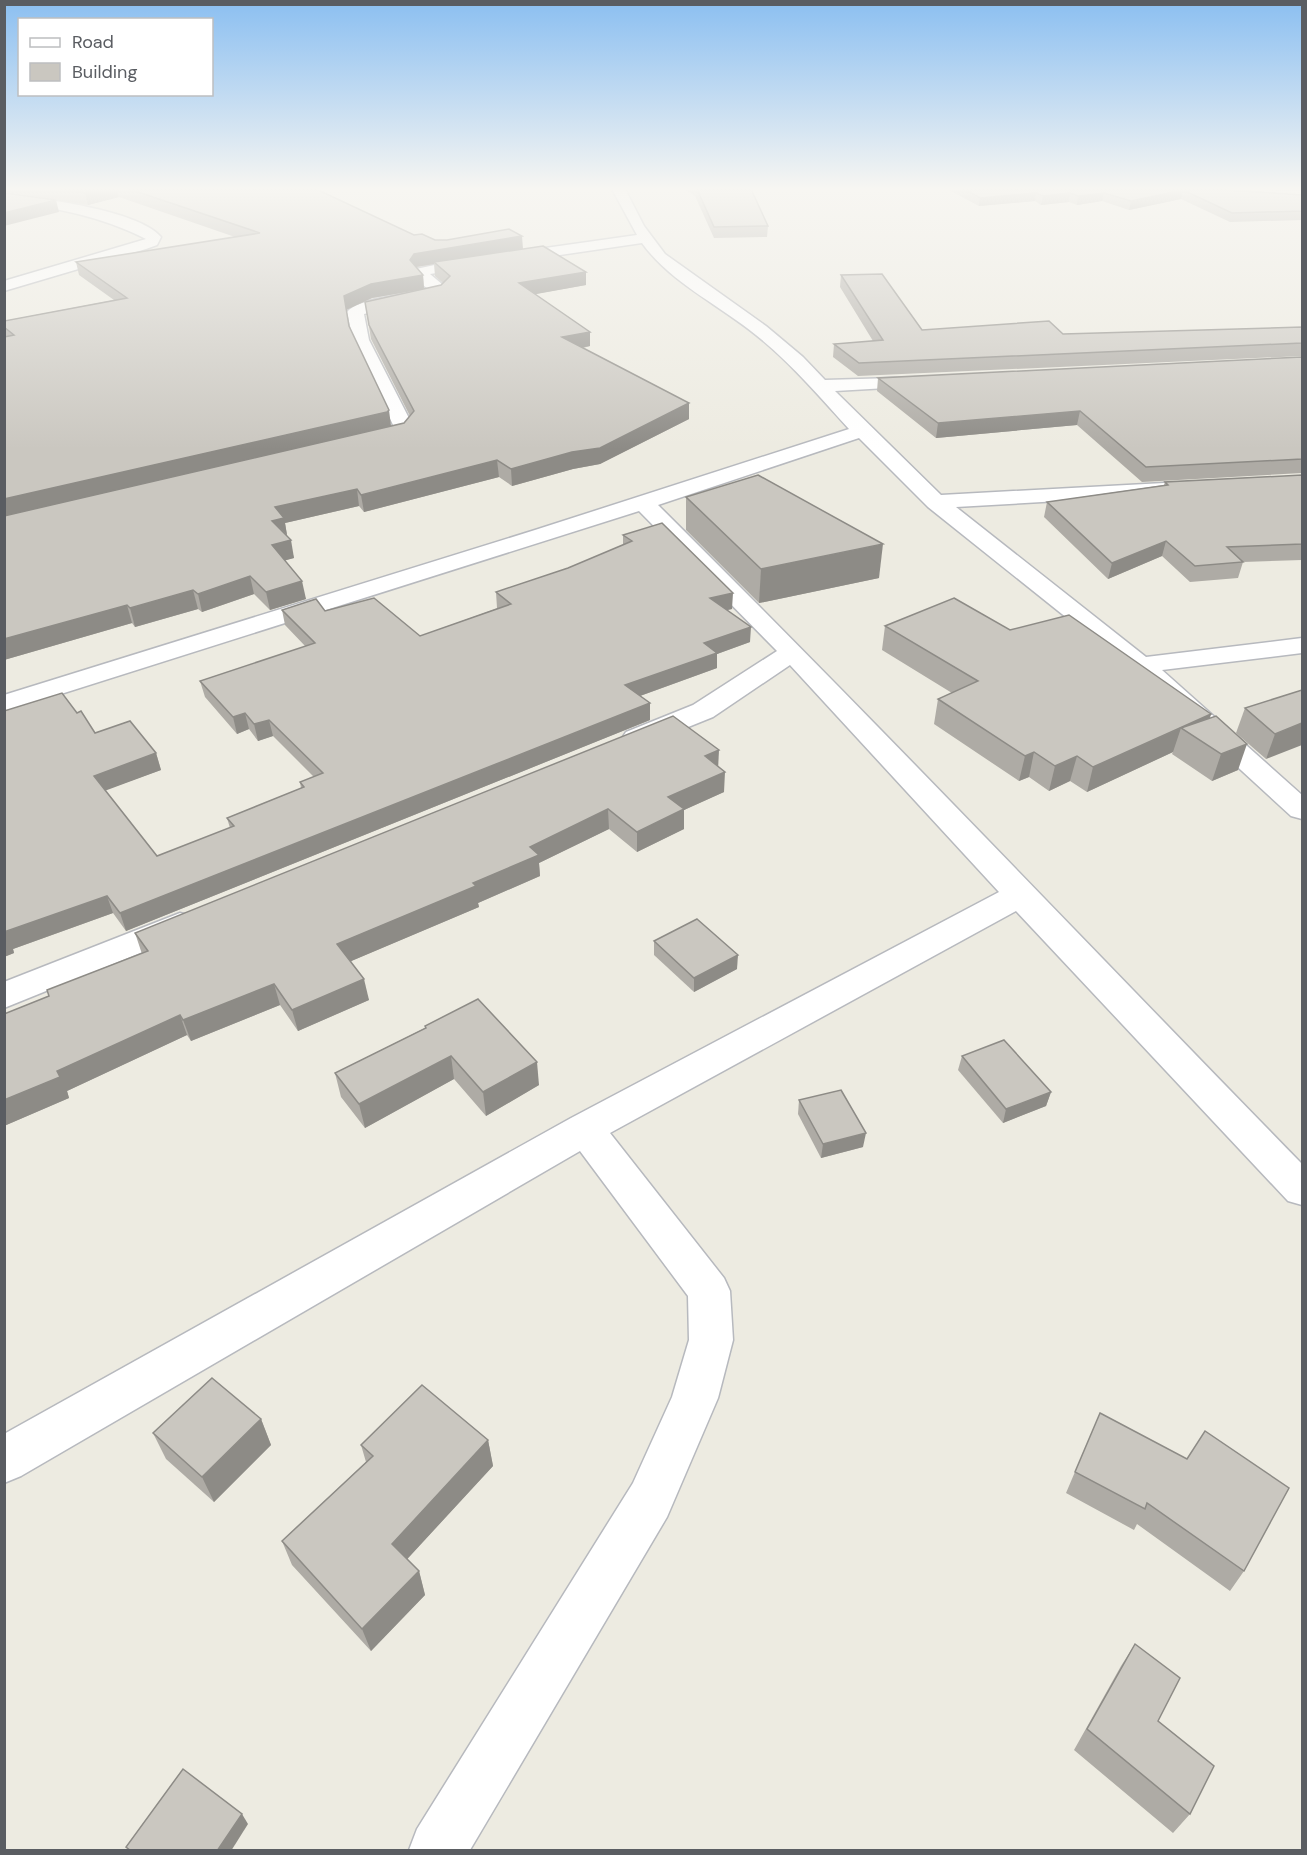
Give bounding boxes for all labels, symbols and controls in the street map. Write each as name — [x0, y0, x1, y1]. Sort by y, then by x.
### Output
legend — [18, 18, 213, 96]
text: Road — [72, 30, 114, 54]
text: Building — [72, 60, 137, 84]

